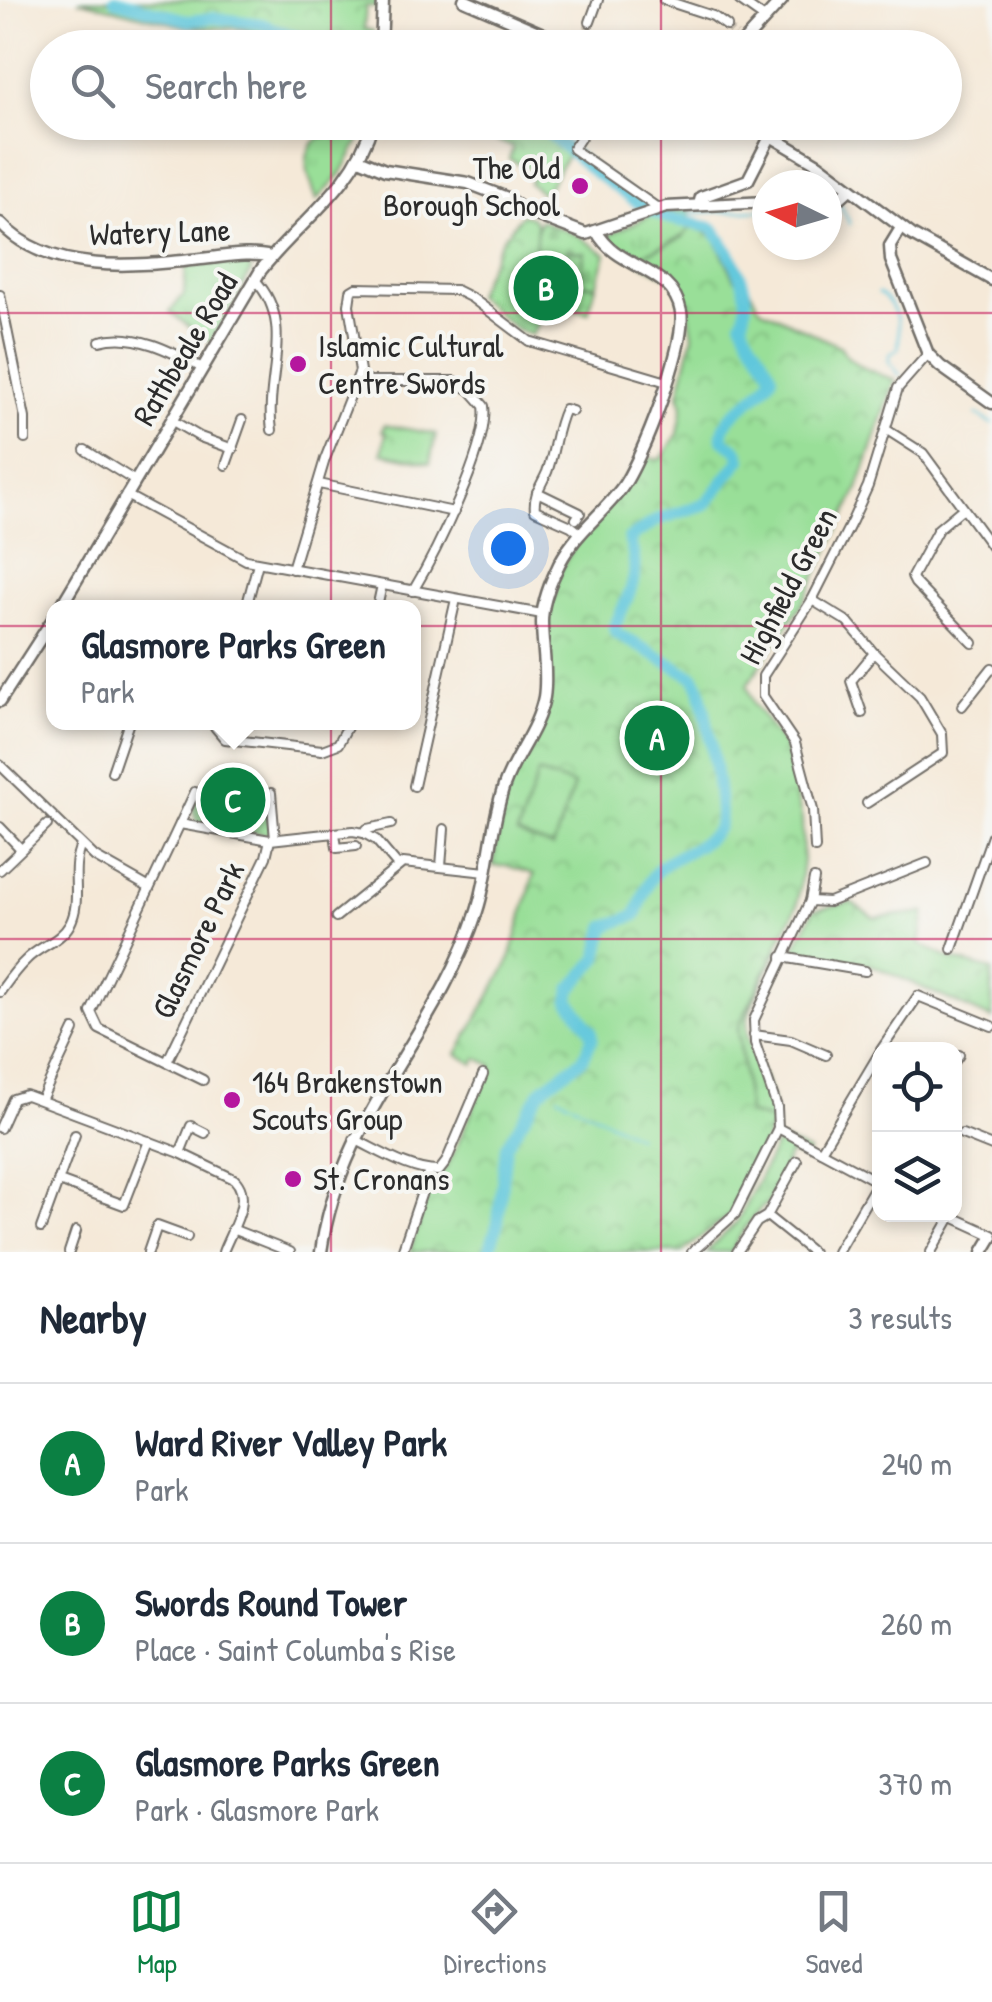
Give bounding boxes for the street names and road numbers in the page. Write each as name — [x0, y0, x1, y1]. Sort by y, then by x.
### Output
street label: Watery Lane — [89, 208, 231, 255]
street label: Rathbeale Road — [122, 264, 247, 433]
street label: Highfield Green — [728, 500, 847, 672]
street label: Glasmore Park — [141, 854, 254, 1025]

